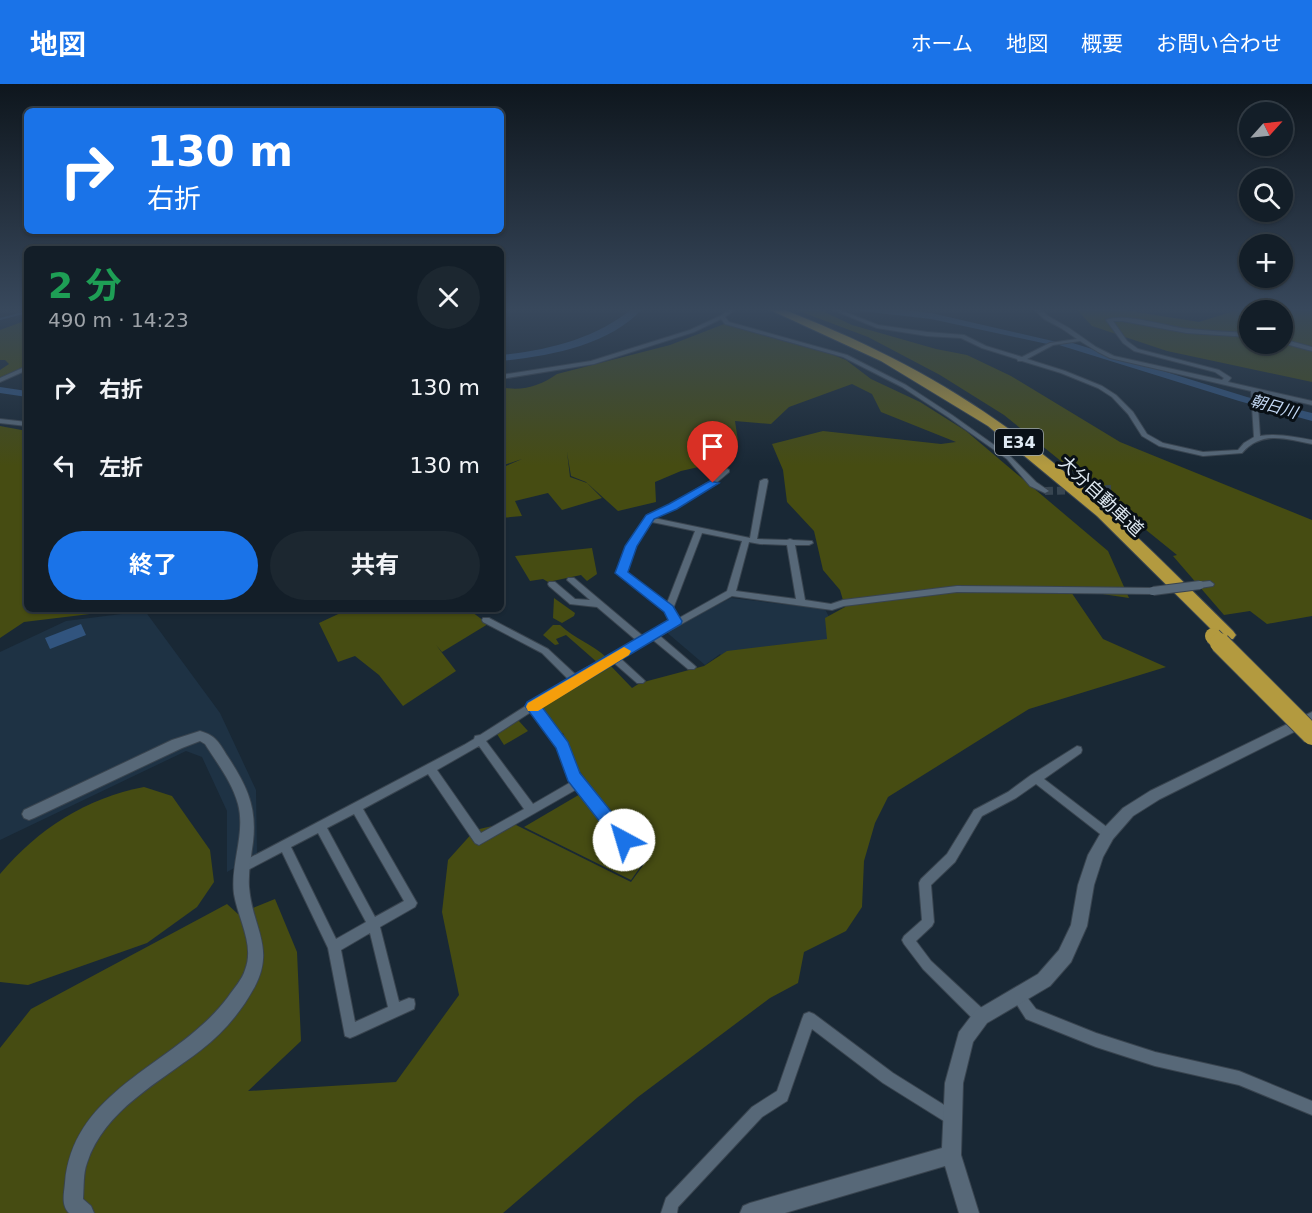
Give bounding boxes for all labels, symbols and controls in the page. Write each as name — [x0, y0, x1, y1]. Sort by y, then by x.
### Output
text: 地図 — [30, 28, 86, 61]
text: ホーム — [911, 32, 973, 56]
text: 地図 — [1006, 32, 1048, 56]
text: 概要 — [1081, 32, 1123, 56]
text: お問い合わせ — [1156, 32, 1282, 56]
north arrow — [1239, 102, 1293, 156]
map controls — [1239, 102, 1293, 354]
text: 130 m — [147, 127, 293, 176]
icon: right — [48, 132, 126, 210]
button: search — [1239, 168, 1293, 222]
text: 右折 — [147, 183, 201, 214]
button: + — [1239, 234, 1293, 288]
text: 2 分 — [48, 265, 122, 306]
button: close — [417, 266, 480, 329]
button: − — [1239, 300, 1293, 354]
text: 490 m · 14:23 — [48, 308, 189, 332]
icon: right — [48, 371, 81, 404]
text: 130 m — [410, 375, 480, 400]
text: 右折 — [99, 377, 143, 402]
water label: 朝日川 — [1248, 391, 1301, 423]
pin — [687, 421, 738, 483]
road number: E34 — [995, 429, 1043, 455]
icon: arrive — [696, 430, 729, 463]
icon: left — [48, 449, 81, 482]
street label: 大分自動車道 — [1055, 451, 1148, 540]
text: 130 m — [410, 453, 480, 478]
text: 左折 — [99, 455, 143, 480]
button: 終了 — [48, 531, 258, 600]
button: 共有 — [270, 531, 480, 600]
position arrow — [592, 808, 656, 872]

